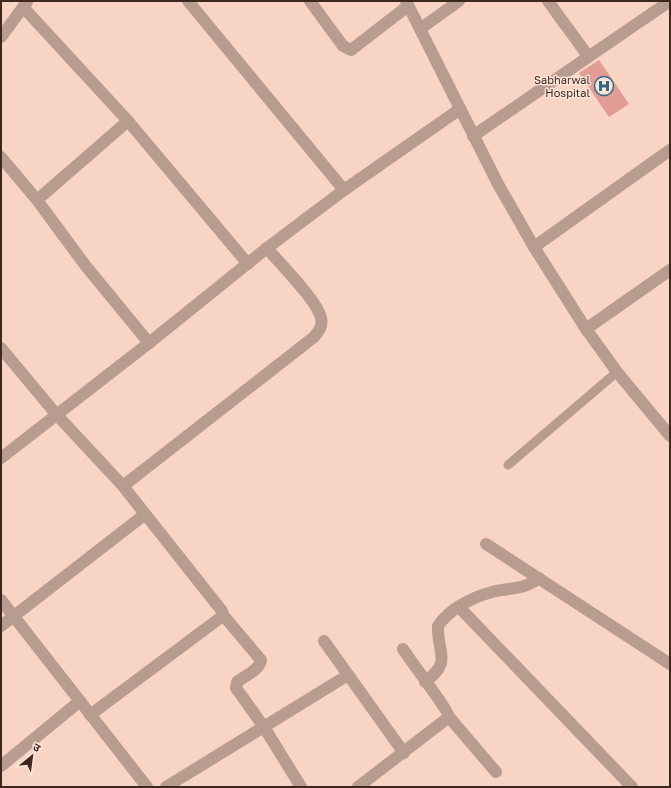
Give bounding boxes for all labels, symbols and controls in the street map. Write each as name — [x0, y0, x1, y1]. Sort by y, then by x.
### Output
place label: Sabharwal Hospital — [534, 73, 590, 99]
hospital icon: Sabharwal Hospital — [593, 75, 615, 97]
north arrow — [12, 736, 52, 776]
text: उ — [31, 740, 44, 754]

